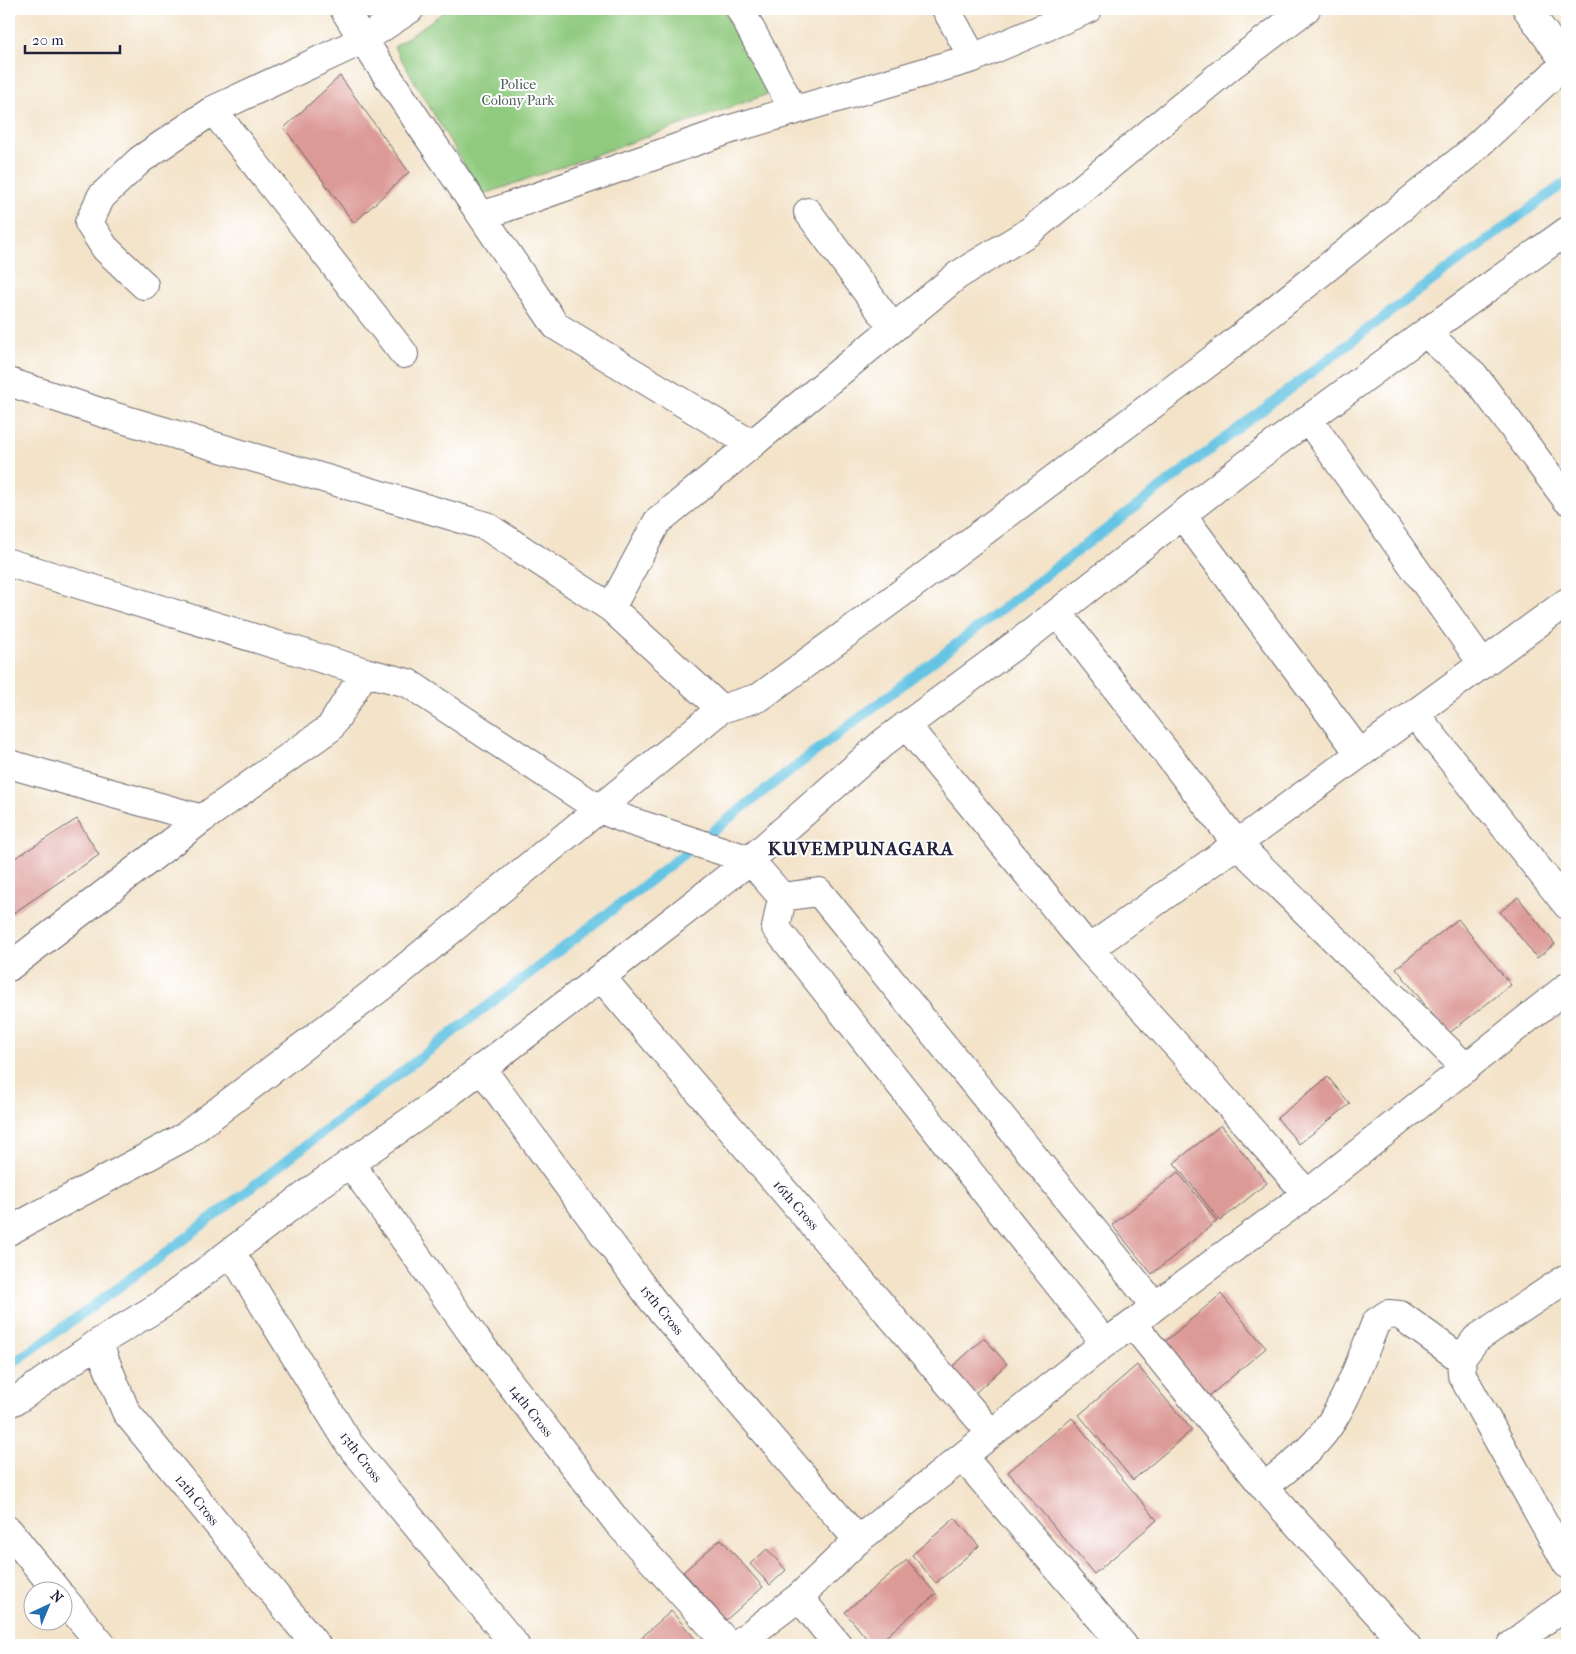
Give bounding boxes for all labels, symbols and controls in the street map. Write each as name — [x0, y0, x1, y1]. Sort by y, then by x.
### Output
scale bar — [25, 22, 120, 54]
text: 20 m — [32, 31, 64, 49]
park label: Police Colony Park — [481, 76, 555, 109]
district label: KUVEMPUNAGARA — [768, 838, 954, 860]
street label: 16th Cross — [770, 1176, 822, 1234]
street label: 15th Cross — [637, 1282, 687, 1338]
street label: 14th Cross — [505, 1381, 557, 1441]
street label: 13th Cross — [336, 1428, 386, 1486]
street label: 12th Cross — [171, 1471, 223, 1529]
north arrow — [22, 1582, 72, 1632]
text: N — [47, 1587, 67, 1607]

